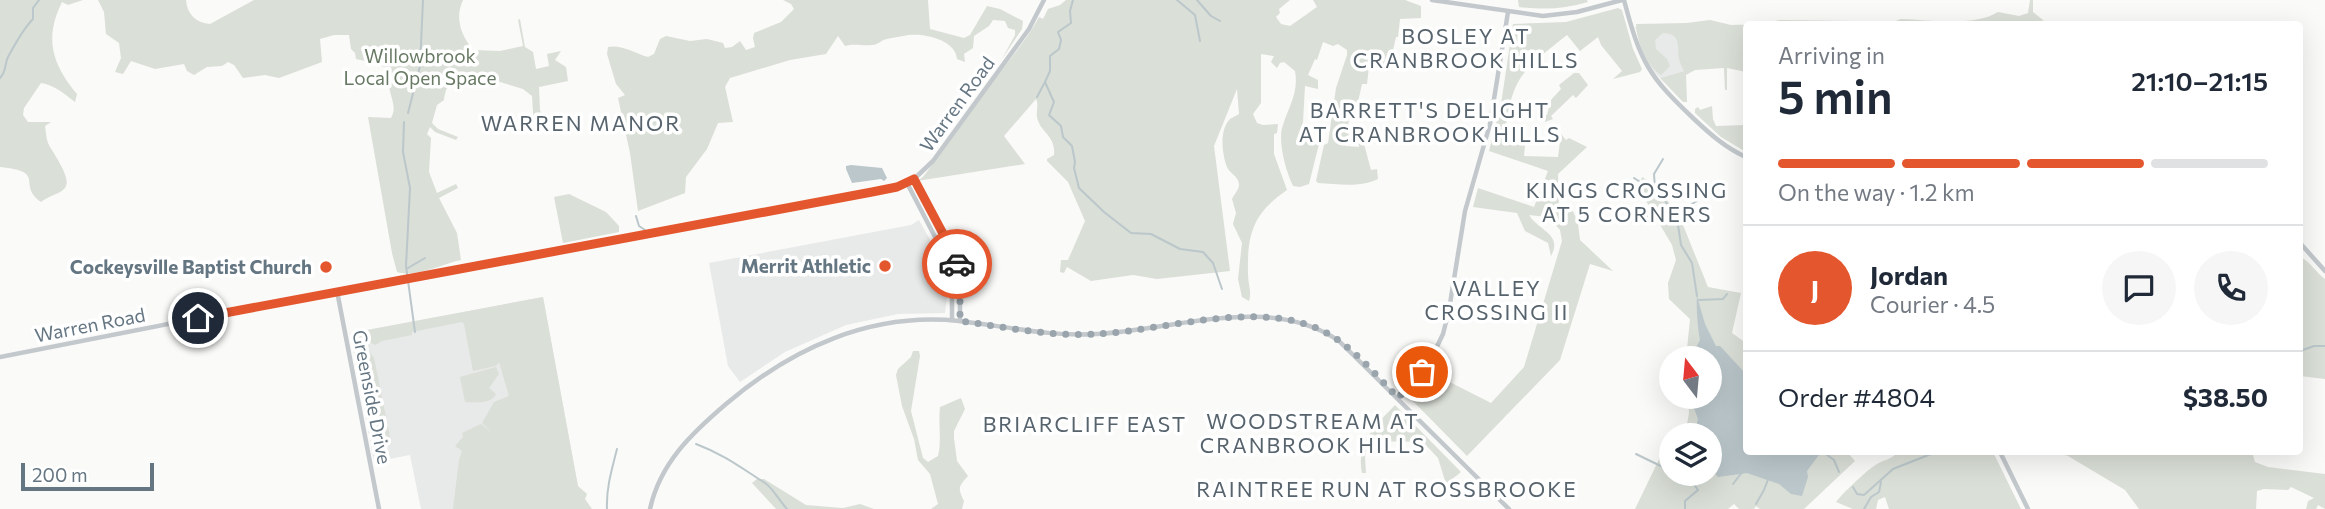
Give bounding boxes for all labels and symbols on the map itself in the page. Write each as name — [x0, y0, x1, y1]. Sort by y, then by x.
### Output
district label: BOSLEY AT CRANBROOK HILLS — [1353, 23, 1579, 72]
park label: Willowbrook Local Open Space — [343, 44, 497, 89]
street label: Warren Road — [914, 52, 999, 156]
district label: BARRETT'S DELIGHT AT CRANBROOK HILLS — [1299, 97, 1561, 146]
district label: WARREN MANOR — [481, 110, 681, 135]
district label: KINGS CROSSING AT 5 CORNERS — [1526, 177, 1728, 226]
courier — [922, 229, 992, 299]
place label: Merrit Athletic — [741, 254, 871, 277]
place label: Cockeysville Baptist Church — [70, 255, 312, 278]
marker: Merrit Athletic — [877, 258, 893, 274]
marker: Cockeysville Baptist Church — [318, 259, 334, 275]
district label: VALLEY CROSSING II — [1425, 275, 1569, 324]
pin — [168, 288, 228, 348]
street label: Warren Road — [33, 303, 147, 346]
street label: Greenside Drive — [348, 328, 397, 466]
pin — [1392, 342, 1452, 402]
north arrow — [1659, 346, 1722, 410]
district label: WOODSTREAM AT CRANBROOK HILLS — [1200, 408, 1426, 457]
district label: BRIARCLIFF EAST — [983, 411, 1187, 436]
scale bar — [21, 460, 154, 492]
district label: RAINTREE RUN AT ROSSBROOKE — [1196, 476, 1578, 501]

